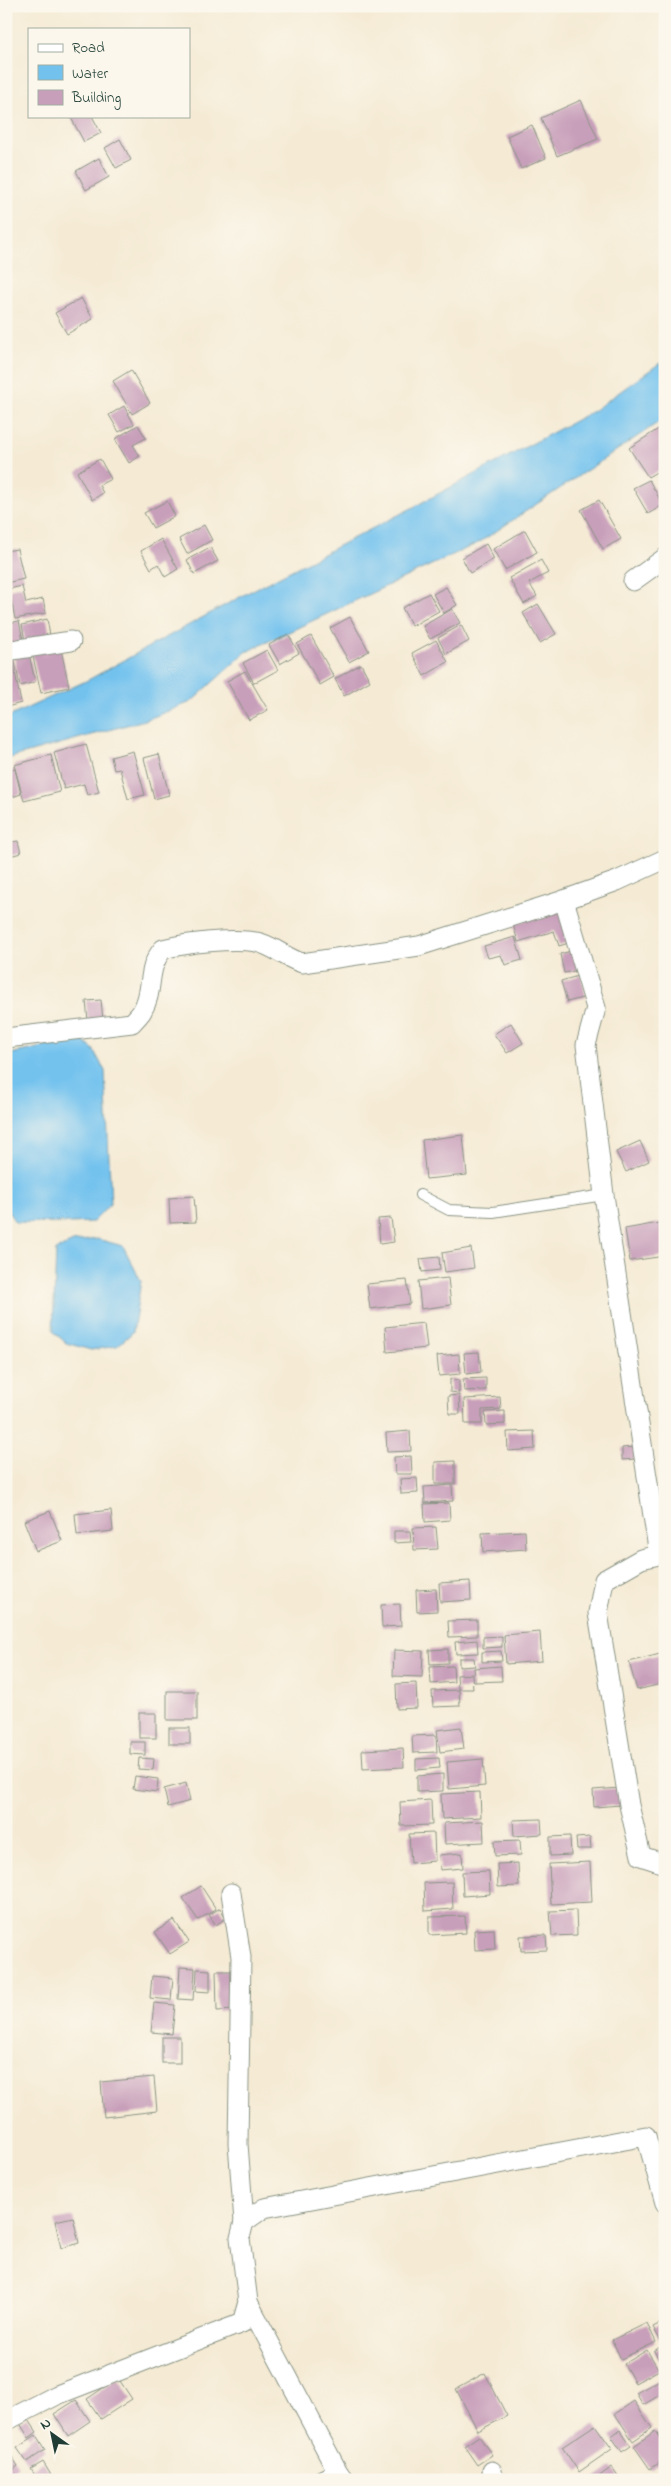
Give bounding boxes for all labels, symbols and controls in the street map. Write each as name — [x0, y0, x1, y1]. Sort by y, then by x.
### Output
legend — [28, 28, 190, 118]
text: Road — [72, 37, 105, 59]
text: Water — [72, 63, 108, 85]
text: Building — [71, 87, 121, 110]
north arrow — [28, 2408, 78, 2458]
text: N — [36, 2413, 55, 2436]

